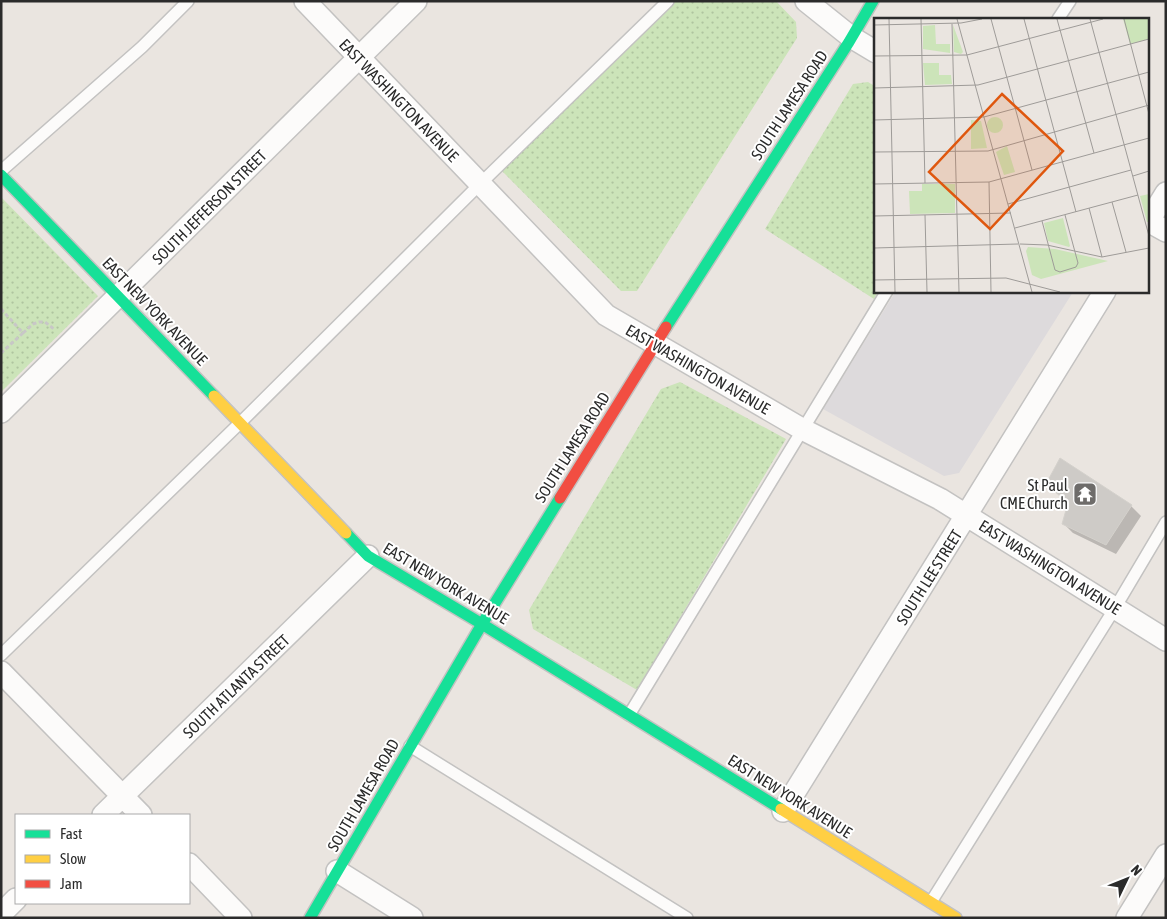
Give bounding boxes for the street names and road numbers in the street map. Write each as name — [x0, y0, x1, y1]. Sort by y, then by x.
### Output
street label: EAST WASHINGTON AVENUE — [336, 35, 462, 165]
street label: SOUTH LAMESA ROAD — [747, 47, 831, 163]
street label: SOUTH JEFFERSON STREET — [148, 146, 270, 268]
street label: EAST NEW YORK AVENUE — [99, 253, 211, 369]
street label: EAST WASHINGTON AVENUE — [623, 320, 773, 418]
street label: SOUTH LAMESA ROAD — [531, 389, 613, 505]
street label: EAST WASHINGTON AVENUE — [976, 516, 1124, 618]
street label: SOUTH LEE STREET — [893, 526, 965, 628]
street label: EAST NEW YORK AVENUE — [380, 539, 512, 628]
street label: SOUTH ATLANTA STREET — [179, 631, 293, 741]
street label: SOUTH LAMESA ROAD — [324, 736, 402, 854]
street label: EAST NEW YORK AVENUE — [725, 751, 855, 841]

